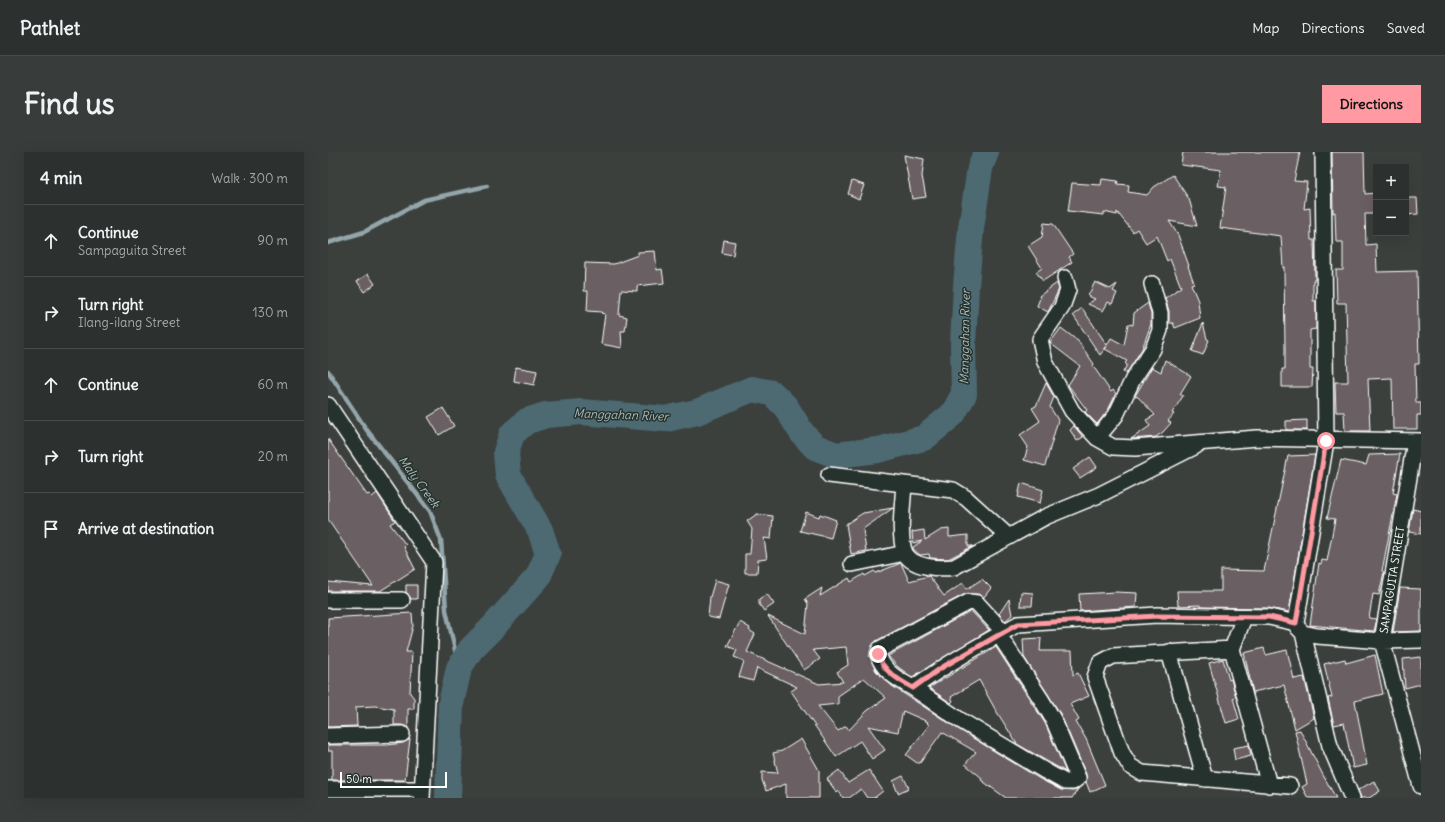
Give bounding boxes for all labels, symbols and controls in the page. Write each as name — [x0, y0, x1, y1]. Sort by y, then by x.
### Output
text: Pathlet — [20, 16, 80, 40]
text: Map — [1252, 19, 1279, 37]
text: Directions — [1301, 19, 1365, 37]
text: Saved — [1387, 19, 1425, 37]
button: Directions — [1322, 85, 1421, 123]
text: Find us — [24, 86, 115, 122]
map controls — [1373, 164, 1409, 236]
button: + — [1373, 164, 1409, 200]
text: 4 min — [40, 167, 82, 189]
text: Walk · 300 m — [212, 170, 288, 187]
button: − — [1373, 200, 1409, 236]
text: Continue — [78, 223, 139, 242]
icon: ahead — [40, 230, 62, 252]
text: 90 m — [257, 232, 288, 249]
text: Sampaguita Street — [78, 242, 186, 259]
water label: Manggahan River — [956, 287, 973, 385]
text: Turn right — [78, 295, 143, 314]
icon: right — [40, 302, 62, 324]
text: 130 m — [252, 304, 288, 321]
text: Ilang-ilang Street — [78, 314, 180, 331]
icon: ahead — [40, 374, 62, 396]
text: Continue — [78, 375, 139, 394]
text: 60 m — [257, 376, 288, 393]
water label: Manggahan River — [573, 405, 671, 424]
route start — [1317, 432, 1335, 450]
icon: right — [40, 446, 62, 468]
text: Turn right — [78, 447, 143, 466]
text: 20 m — [258, 448, 288, 465]
water label: Maly Creek — [396, 453, 444, 511]
icon: arrive — [40, 518, 62, 540]
text: Arrive at destination — [78, 519, 214, 538]
street label: SAMPAGUITA STREET — [1377, 525, 1407, 635]
route end — [869, 645, 887, 663]
scale bar — [340, 770, 447, 789]
text: 50 m — [346, 772, 372, 786]

